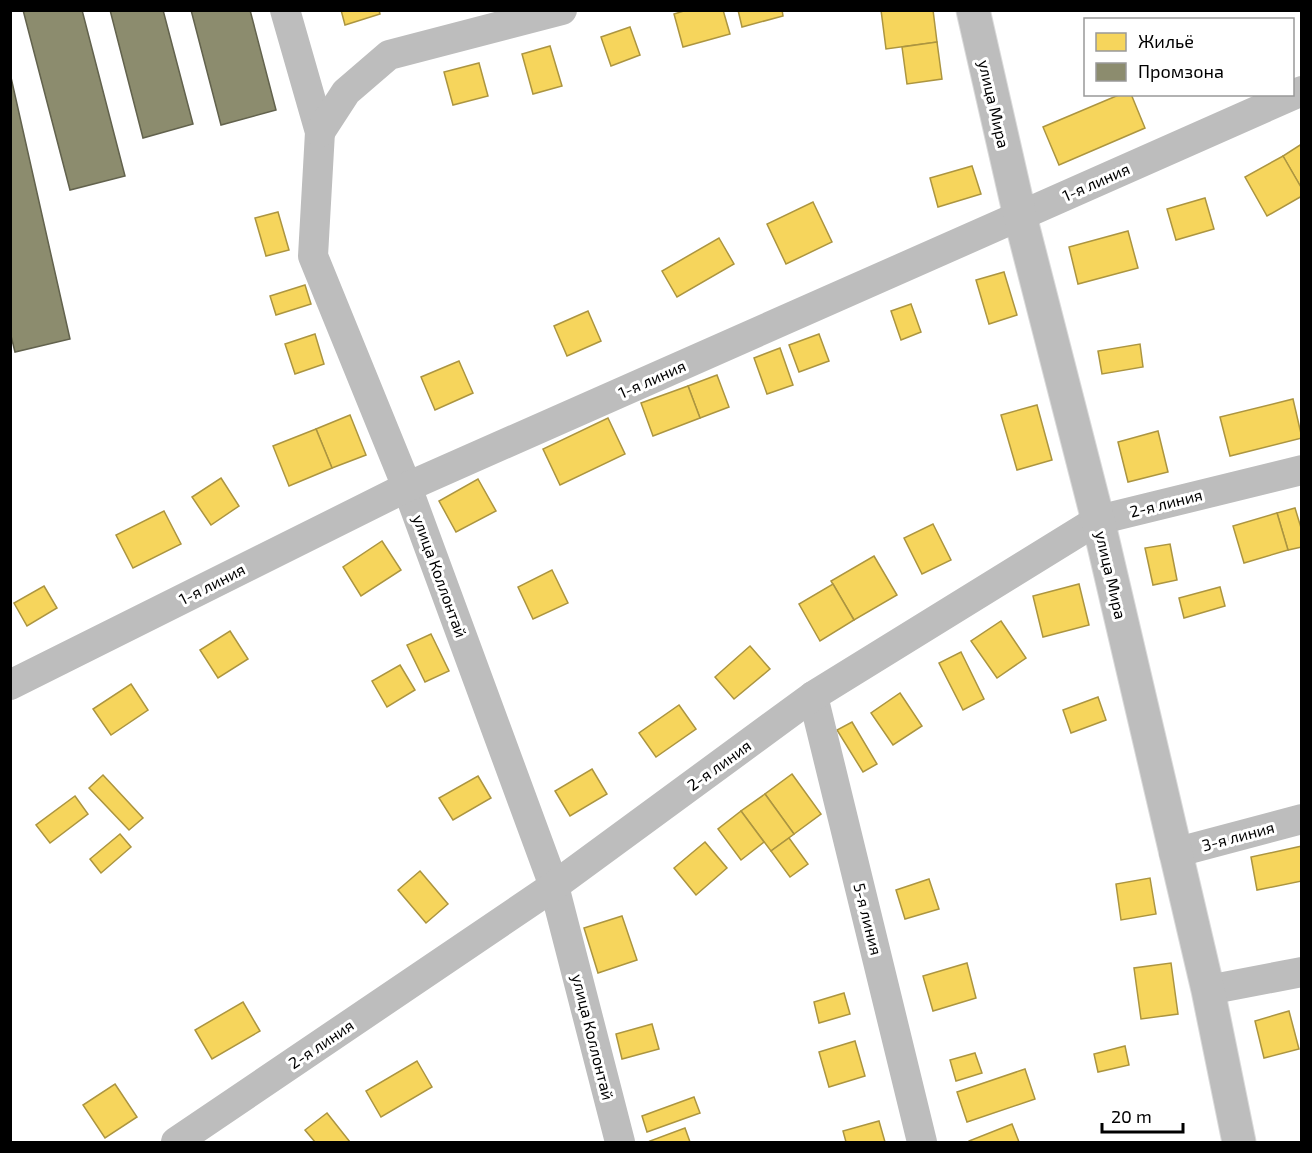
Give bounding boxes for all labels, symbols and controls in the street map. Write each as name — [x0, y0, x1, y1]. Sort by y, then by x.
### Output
legend — [1084, 18, 1294, 96]
text: Жильё — [1138, 30, 1194, 52]
street label: улица Мира — [974, 58, 1014, 150]
text: Промзона — [1138, 60, 1224, 82]
street label: 1-я линия — [1059, 158, 1132, 205]
street label: 1-я линия — [615, 355, 688, 402]
street label: 2-я линия — [1128, 484, 1204, 521]
street label: улица Коллонтай — [409, 512, 471, 640]
street label: улица Мира — [1091, 529, 1131, 621]
street label: 1-я линия — [176, 559, 248, 608]
street label: 2-я линия — [683, 735, 754, 794]
street label: 3-я линия — [1200, 817, 1276, 854]
street label: 5-я линия — [850, 881, 887, 957]
street label: улица Коллонтай — [568, 972, 618, 1102]
street label: 2-я линия — [285, 1015, 357, 1072]
scale bar — [1102, 1096, 1183, 1134]
text: 20 m — [1111, 1105, 1152, 1127]

